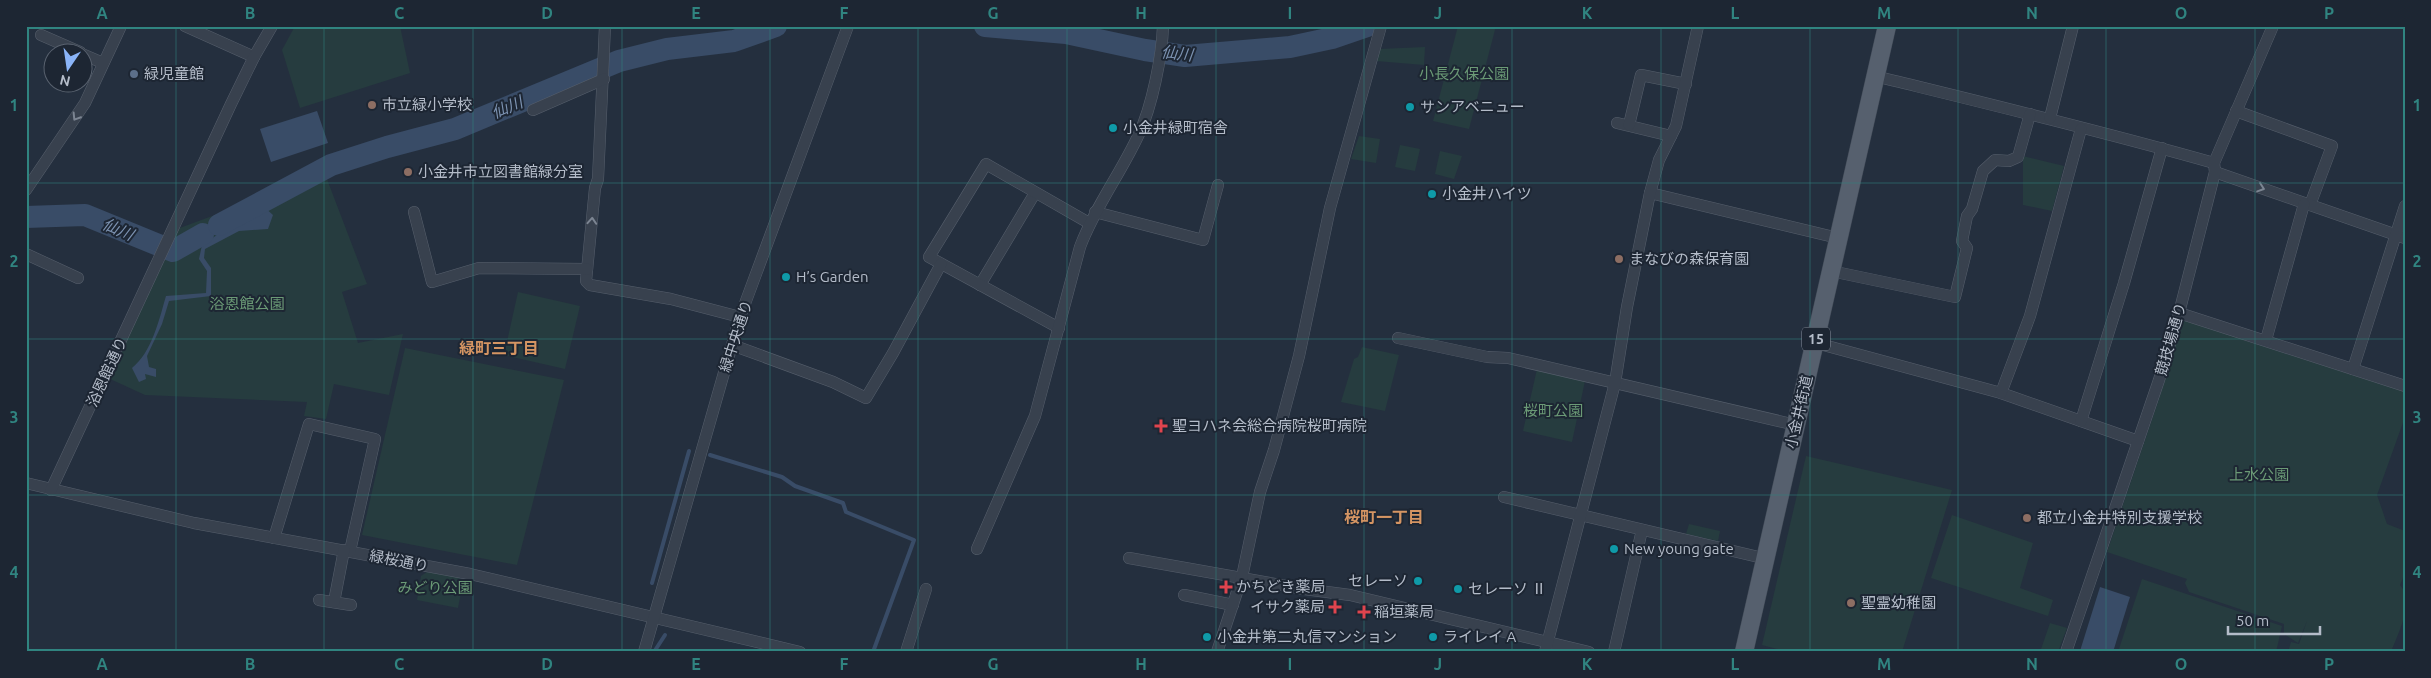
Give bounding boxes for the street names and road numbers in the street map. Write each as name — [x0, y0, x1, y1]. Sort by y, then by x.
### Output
street label: 緑中央通り — [716, 298, 755, 374]
street label: 競技場通り — [2152, 300, 2189, 377]
road number: 15 — [1802, 328, 1830, 350]
street label: 浴恩館通り — [83, 334, 130, 409]
street label: 小金井街道 — [1782, 373, 1815, 450]
street label: 緑桜通り — [368, 546, 430, 575]

